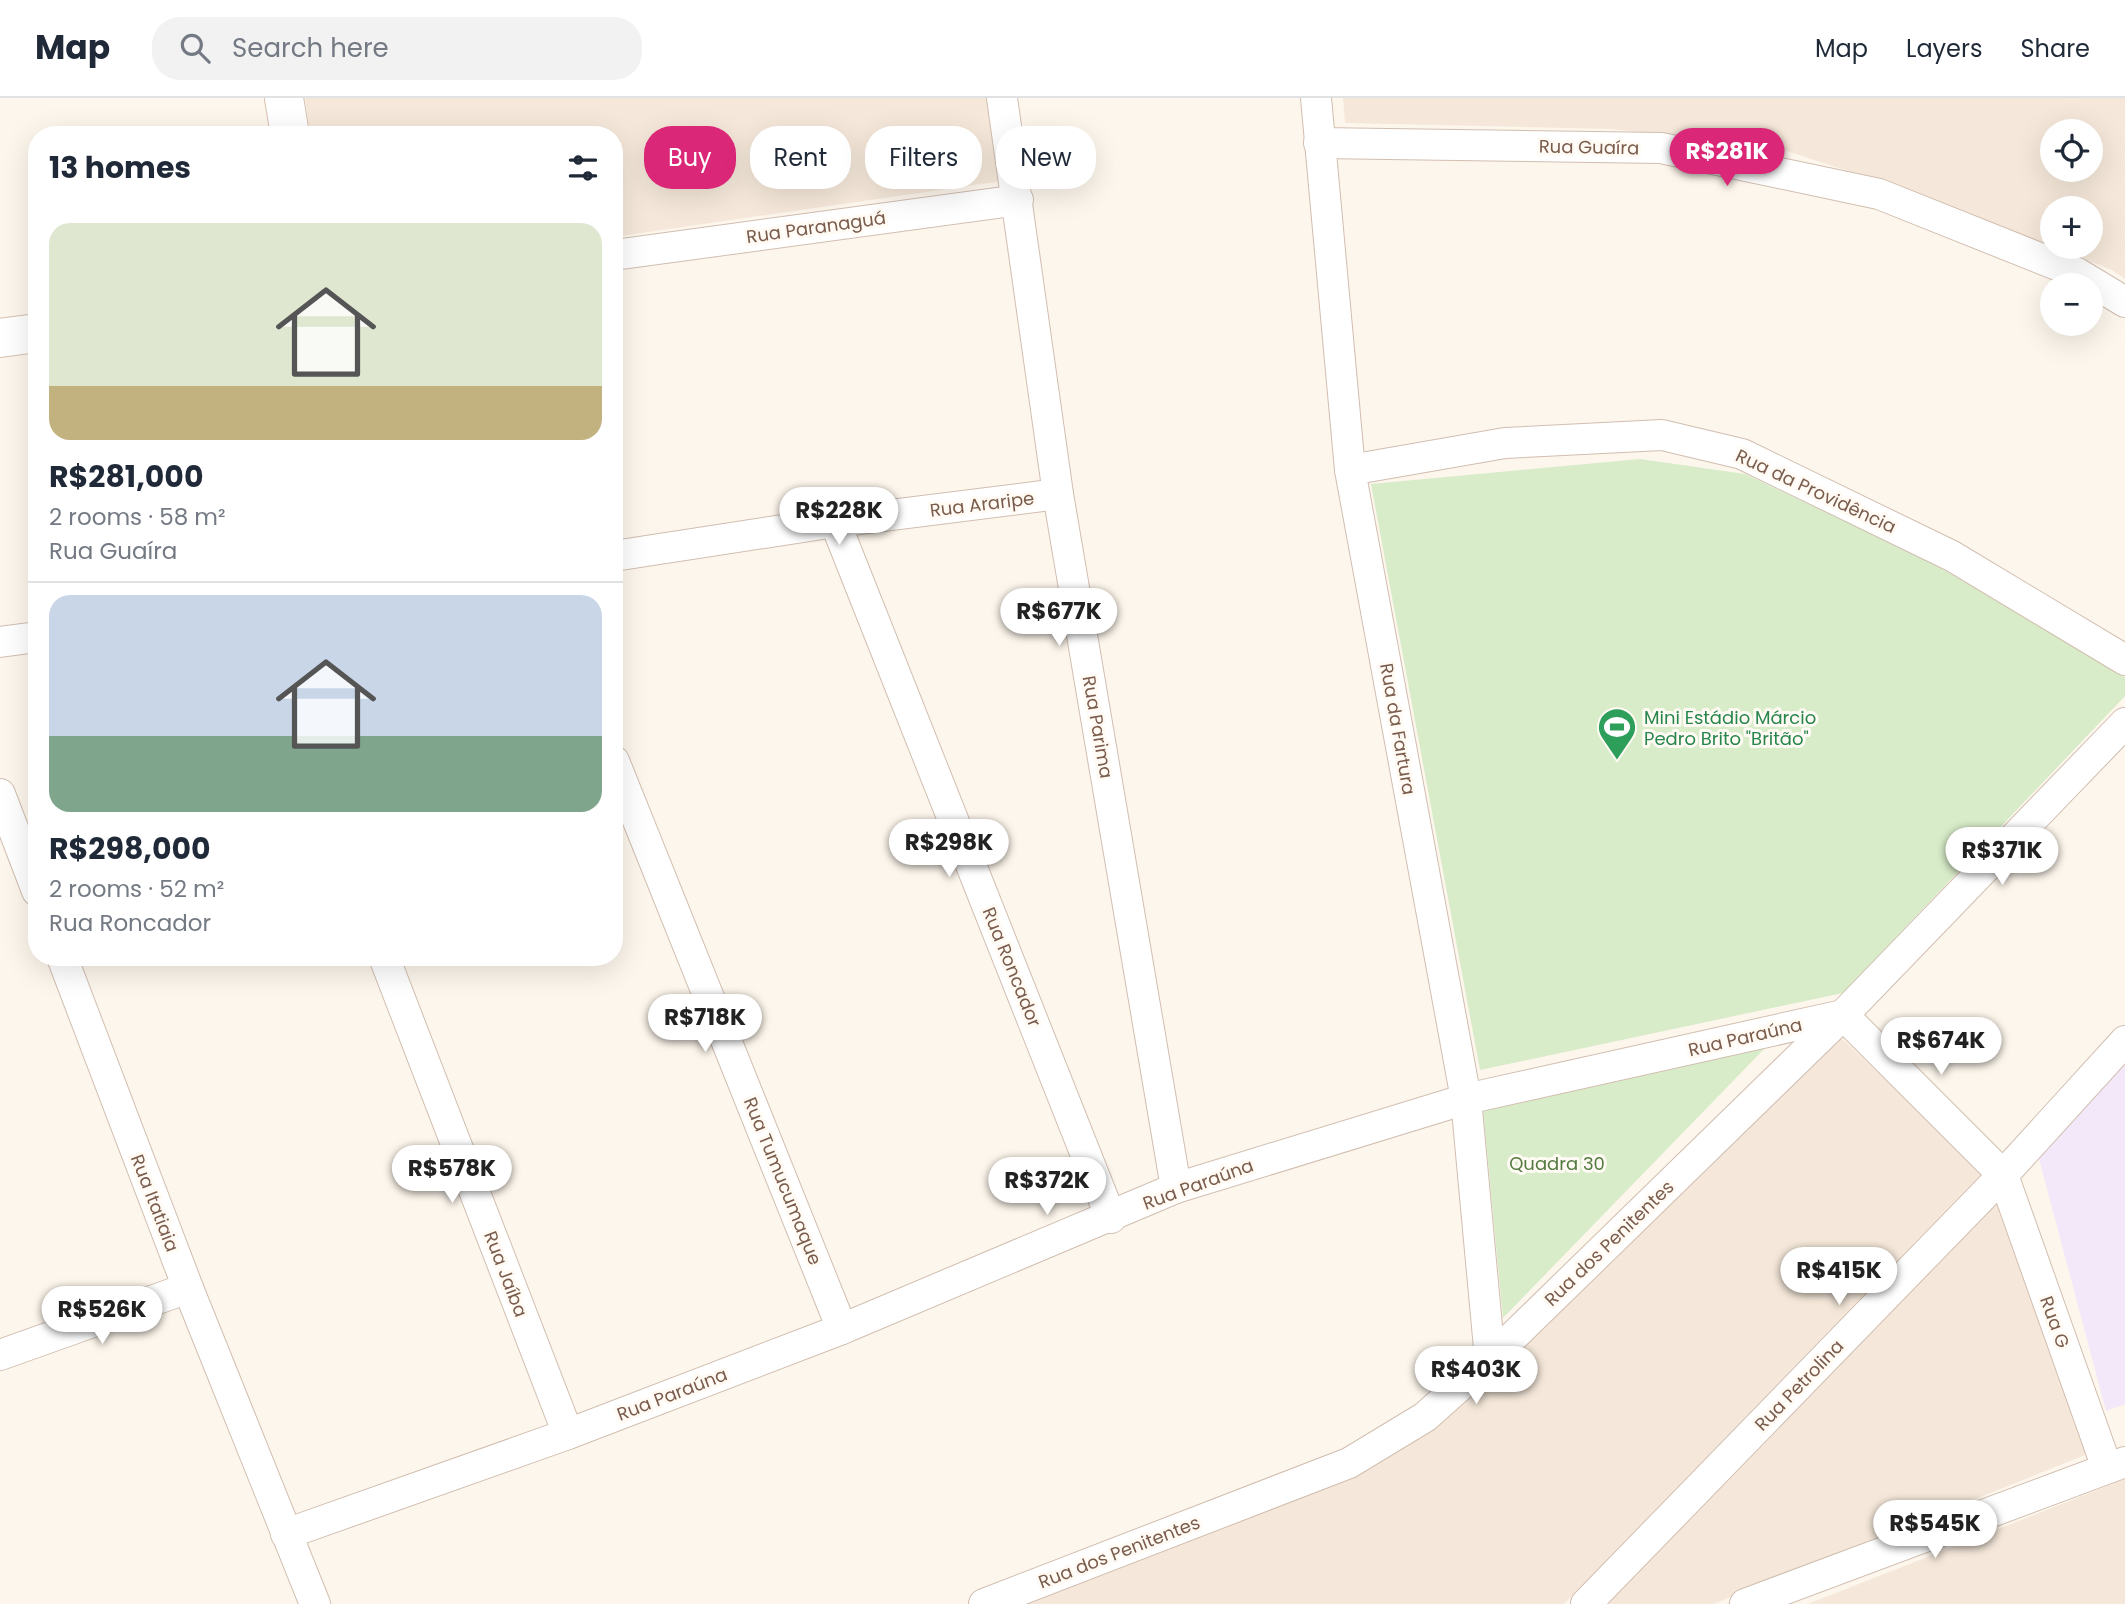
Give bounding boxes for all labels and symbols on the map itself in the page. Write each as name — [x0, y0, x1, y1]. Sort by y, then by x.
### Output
pin: R$281K — [1670, 129, 1784, 188]
street label: Rua Guaíra — [1539, 134, 1639, 160]
street label: Rua Paranaguá — [745, 205, 887, 249]
street label: Rua da Providência — [1732, 443, 1900, 539]
street label: Rua Araripe — [928, 485, 1036, 523]
pin: R$228K — [782, 488, 896, 547]
pin: R$677K — [1002, 588, 1116, 648]
street label: Rua da Fartura — [1374, 661, 1422, 797]
street label: Rua Parima — [1077, 674, 1119, 780]
place label: Mini Estádio Márcio Pedro Brito "Britão" — [1644, 705, 1816, 751]
sports icon: Mini Estádio Márcio Pedro Brito "Britão" — [1596, 706, 1638, 761]
pin: R$298K — [892, 820, 1006, 879]
pin: R$371K — [1945, 828, 2059, 887]
street label: Rua Roncador — [977, 903, 1047, 1031]
pin: R$718K — [648, 995, 762, 1054]
street label: Rua Paraúna — [1686, 1012, 1804, 1062]
pin: R$674K — [1884, 1018, 1998, 1077]
street label: Rua Tumucumaque — [738, 1093, 828, 1269]
pin: R$578K — [395, 1146, 509, 1205]
street label: Rua Itatiaia — [125, 1151, 185, 1255]
park label: Quadra 30 — [1509, 1151, 1605, 1176]
street label: Rua Paraúna — [1139, 1152, 1257, 1216]
pin: R$372K — [990, 1158, 1104, 1217]
street label: Rua dos Penitentes — [1539, 1175, 1679, 1311]
street label: Rua Jaíba — [478, 1228, 534, 1320]
pin: R$415K — [1782, 1248, 1896, 1307]
pin: R$526K — [45, 1286, 159, 1346]
street label: Rua G — [2034, 1293, 2076, 1351]
street label: Rua Petrolina — [1749, 1334, 1849, 1436]
pin: R$403K — [1419, 1346, 1533, 1406]
street label: Rua Paraúna — [613, 1362, 731, 1426]
pin: R$545K — [1878, 1500, 1992, 1560]
street label: Rua dos Penitentes — [1035, 1510, 1203, 1594]

